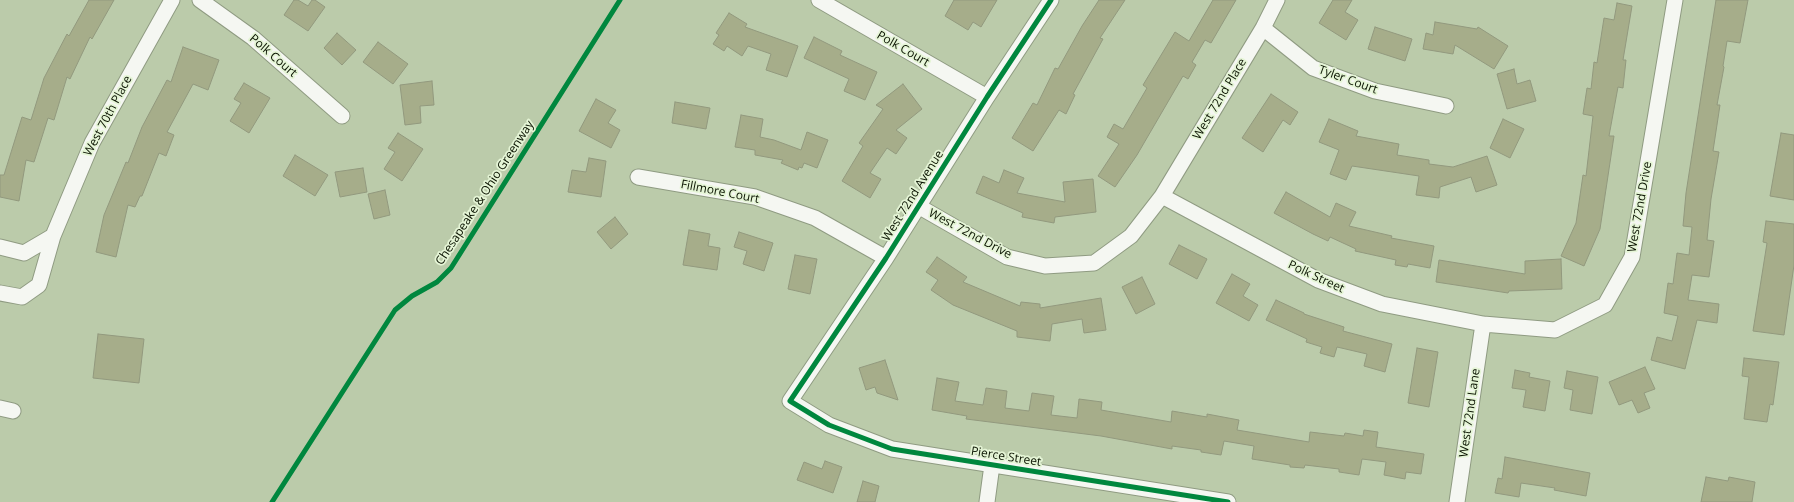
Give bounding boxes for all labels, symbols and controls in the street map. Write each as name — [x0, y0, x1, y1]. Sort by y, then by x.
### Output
street label: Polk Court — [874, 28, 932, 70]
street label: Polk Court — [246, 31, 300, 81]
street label: West 72nd Place — [1190, 56, 1250, 142]
street label: Tyler Court — [1317, 63, 1379, 97]
street label: West 70th Place — [81, 73, 135, 159]
street label: Chesapeake & Ohio Greenway — [433, 118, 537, 268]
street label: West 72nd Avenue — [879, 148, 947, 244]
street label: West 72nd Drive — [1625, 161, 1655, 253]
street label: Fillmore Court — [680, 177, 760, 207]
street label: West 72nd Drive — [926, 206, 1014, 262]
street label: Polk Street — [1286, 258, 1346, 296]
street label: West 72nd Lane — [1457, 368, 1483, 458]
street label: Pierce Street — [970, 444, 1042, 470]

